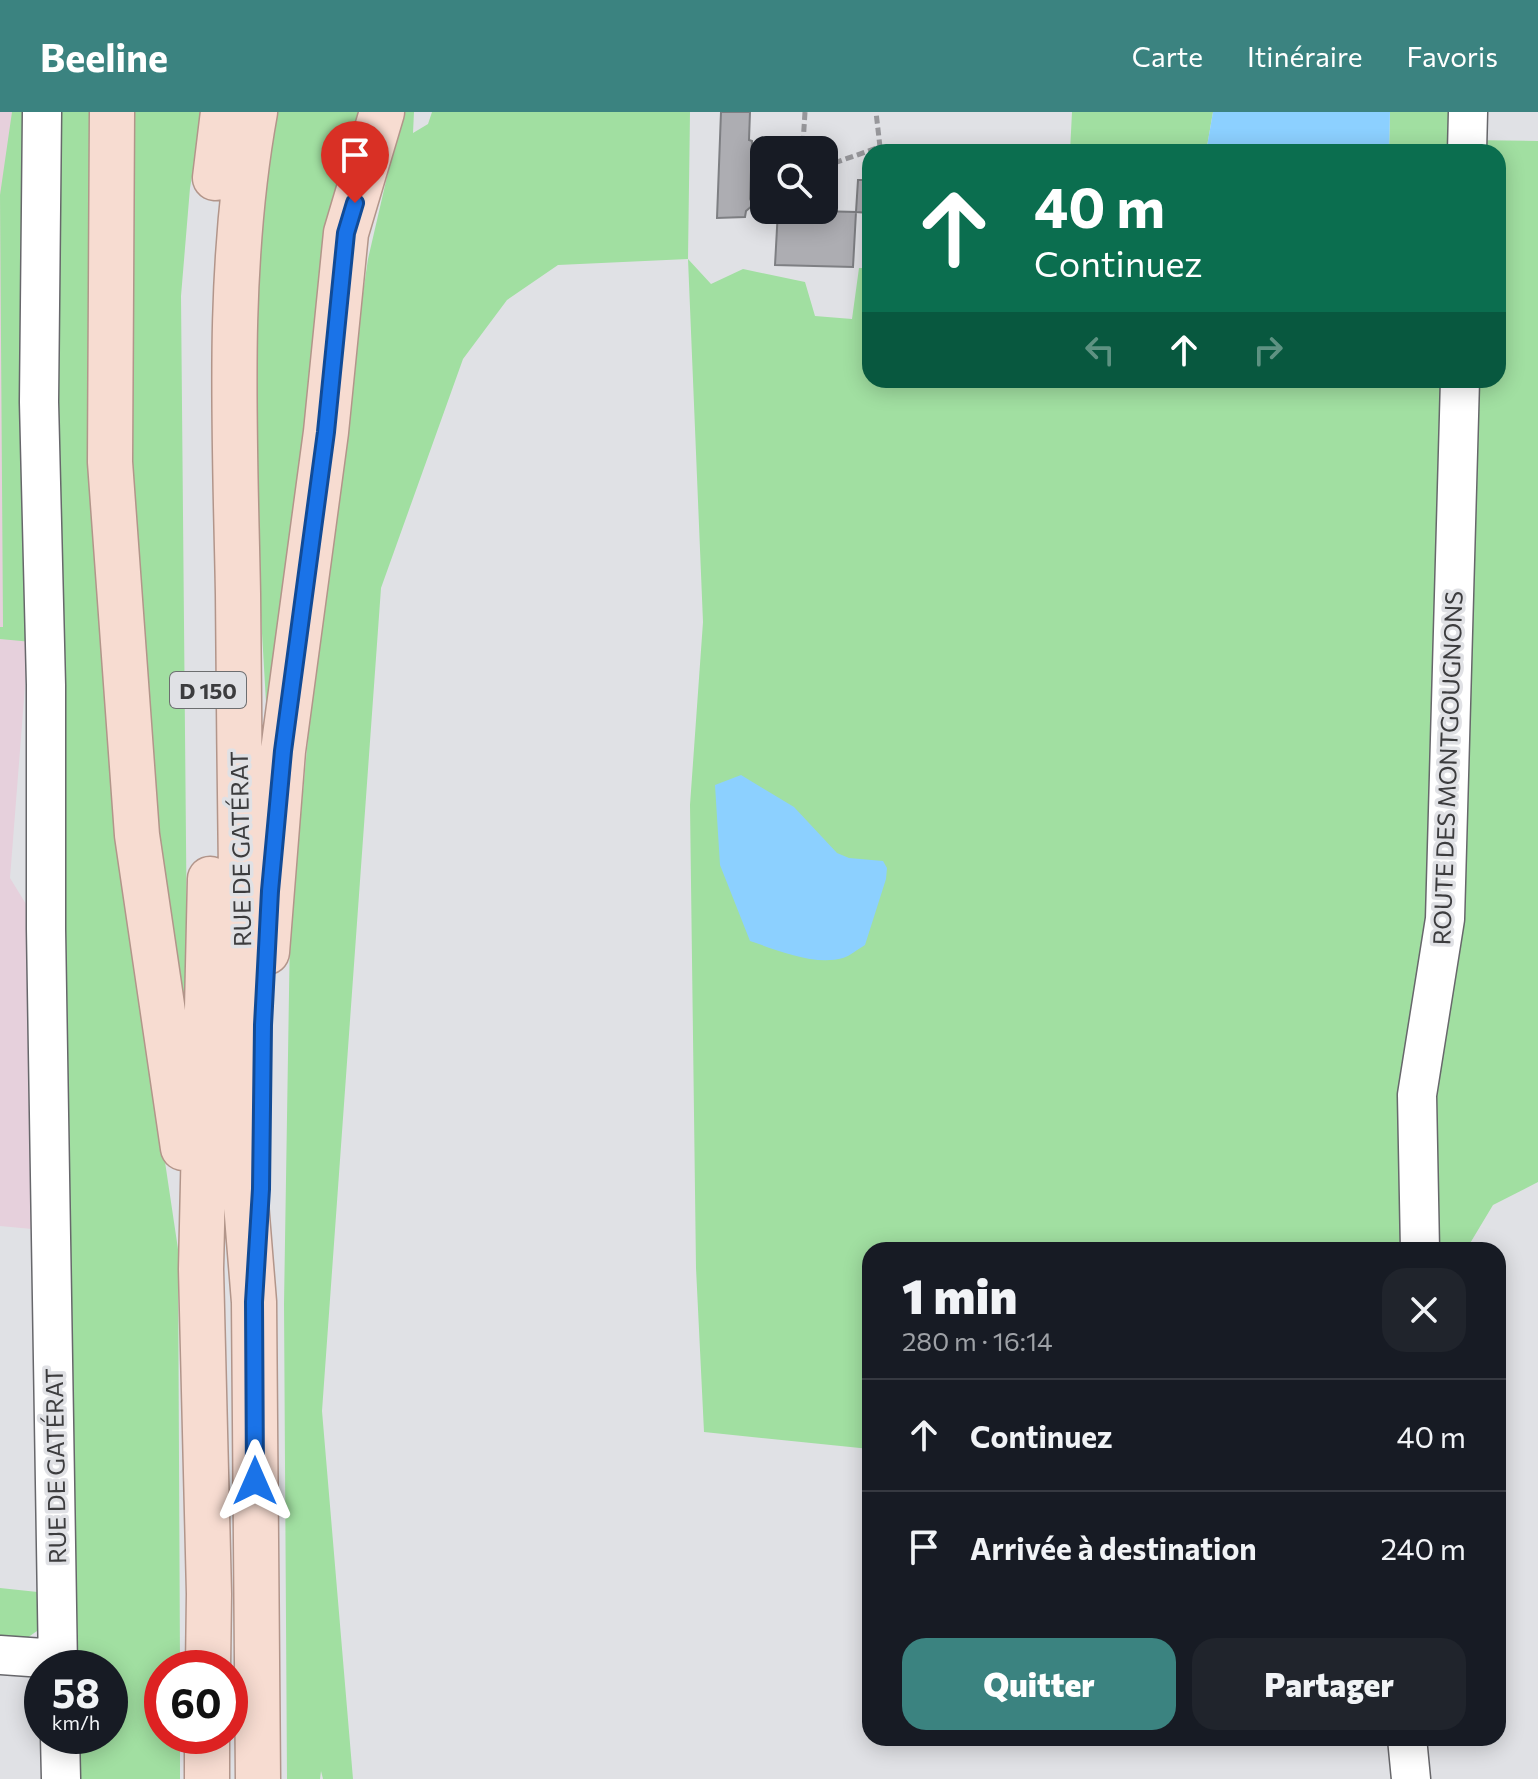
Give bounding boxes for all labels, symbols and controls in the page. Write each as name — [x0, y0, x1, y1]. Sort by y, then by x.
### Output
text: Beeline — [40, 33, 168, 80]
text: Carte — [1132, 39, 1203, 73]
text: Itinéraire — [1247, 39, 1362, 73]
text: Favoris — [1406, 39, 1498, 73]
pin — [321, 121, 389, 203]
icon: arrive — [333, 133, 377, 177]
map controls — [750, 136, 838, 224]
button: search — [750, 136, 838, 224]
text: 40 m — [1034, 171, 1165, 240]
icon: ahead — [902, 176, 1006, 280]
text: Continuez — [1034, 240, 1202, 284]
icon: left — [1078, 328, 1122, 372]
icon: ahead — [1162, 328, 1206, 372]
icon: right — [1246, 328, 1290, 372]
street label: ROUTE DES MONTGOUGNONS — [1426, 590, 1468, 946]
road number: D 150 — [170, 672, 246, 708]
street label: RUE DE GATÉRAT — [224, 751, 256, 947]
text: 1 min — [902, 1265, 1017, 1324]
button: close — [1382, 1268, 1466, 1352]
text: 280 m · 16:14 — [902, 1325, 1053, 1356]
street label: RUE DE GATÉRAT — [39, 1368, 71, 1564]
icon: ahead — [902, 1413, 946, 1457]
text: Continuez — [970, 1417, 1113, 1454]
text: 40 m — [1397, 1417, 1466, 1454]
position arrow — [213, 1439, 297, 1523]
icon: arrive — [902, 1525, 946, 1569]
text: Arrivée à destination — [970, 1529, 1257, 1566]
text: 240 m — [1380, 1529, 1466, 1566]
button: Quitter — [902, 1638, 1176, 1730]
button: Partager — [1192, 1638, 1466, 1730]
speed limit sign: 60 — [144, 1650, 248, 1754]
text: 58 — [52, 1667, 100, 1716]
text: km/h — [52, 1710, 100, 1734]

